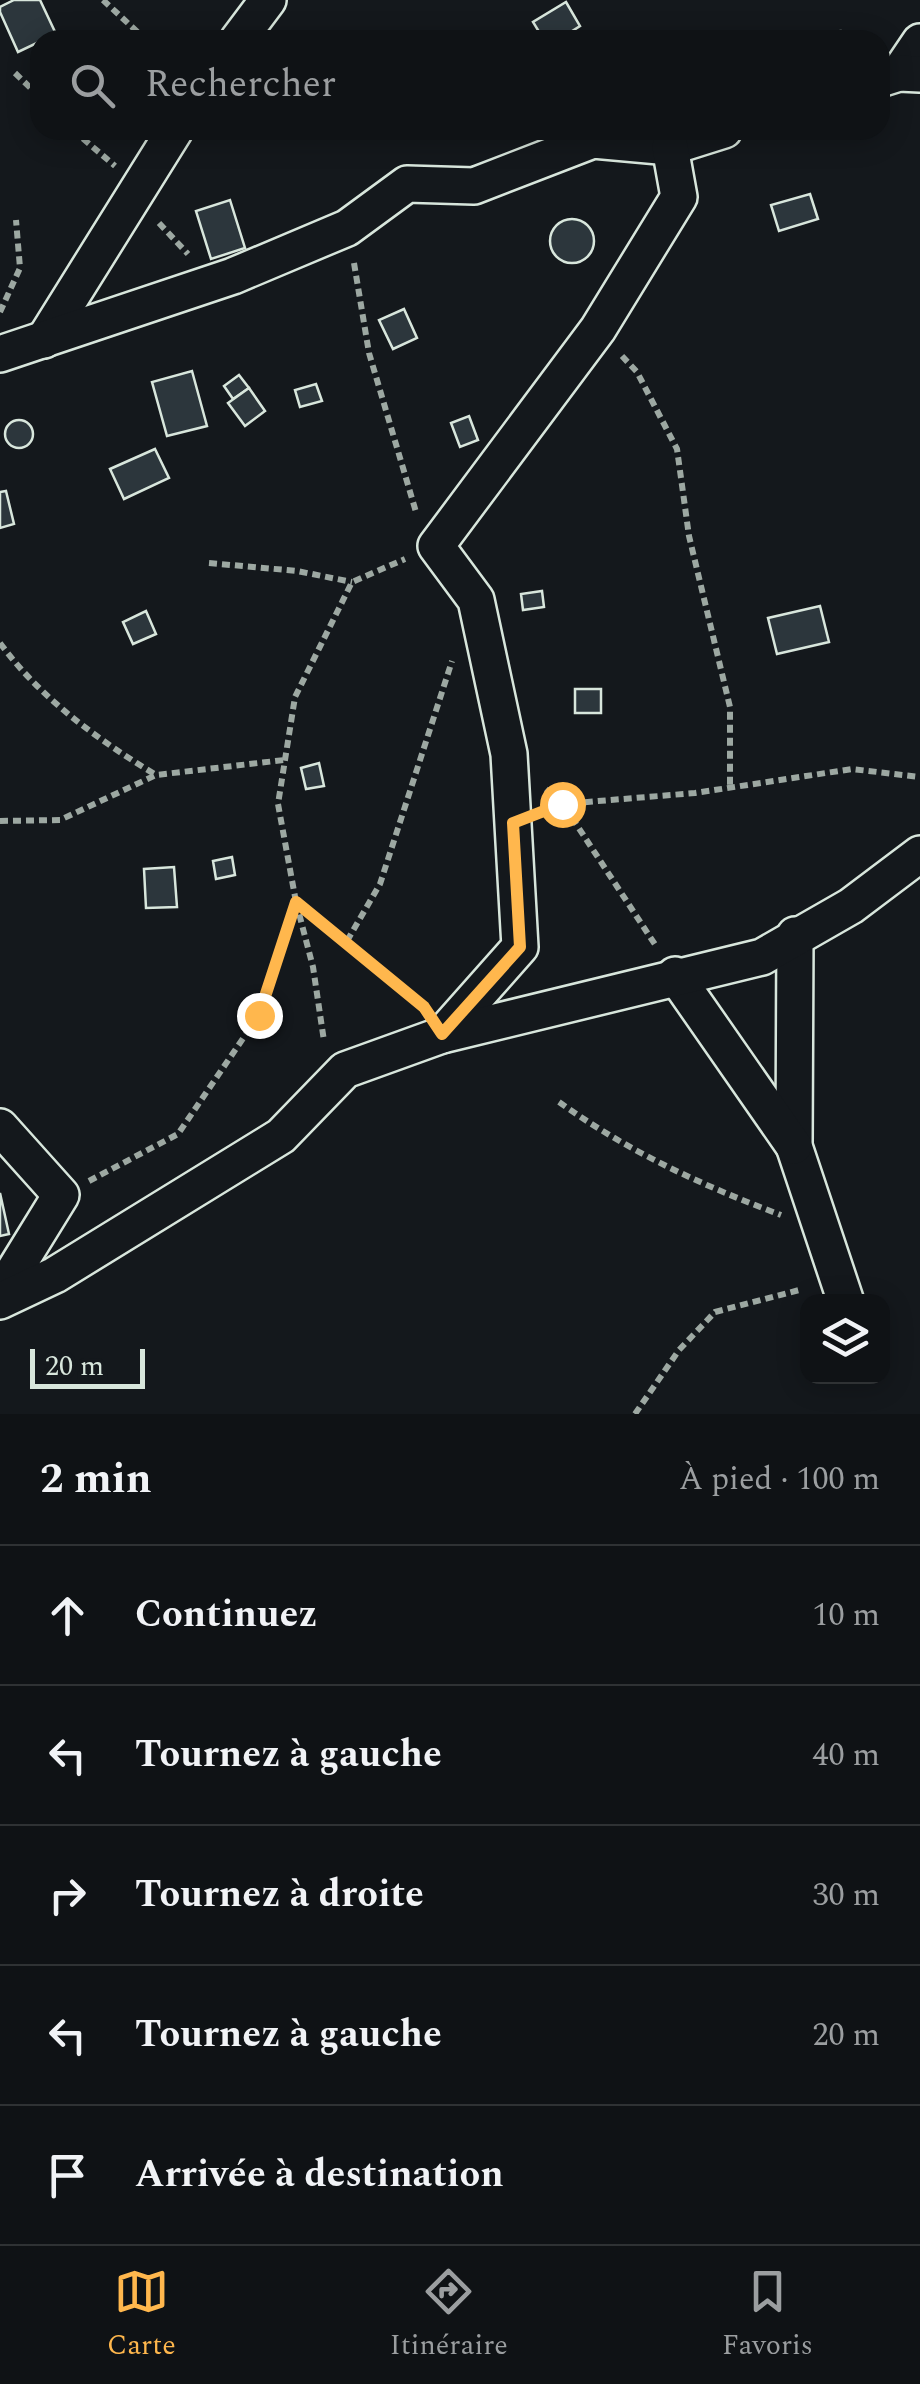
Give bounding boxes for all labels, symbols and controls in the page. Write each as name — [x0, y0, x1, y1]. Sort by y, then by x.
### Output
search box — [30, 30, 890, 140]
text: Rechercher — [145, 56, 336, 114]
icon: search — [65, 58, 120, 113]
route start — [540, 782, 586, 828]
route end — [237, 993, 283, 1039]
map controls — [800, 1294, 890, 1384]
button: layers — [800, 1294, 890, 1384]
scale bar — [30, 1344, 145, 1388]
text: 20 m — [45, 1345, 104, 1388]
text: 2 min — [40, 1448, 152, 1511]
text: À pied · 100 m — [679, 1455, 880, 1504]
text: Continuez — [135, 1586, 317, 1644]
icon: ahead — [40, 1588, 95, 1643]
text: 10 m — [812, 1591, 880, 1640]
text: Tournez à gauche — [135, 1726, 442, 1784]
icon: left — [40, 1728, 95, 1783]
text: 40 m — [812, 1731, 880, 1780]
text: Tournez à droite — [135, 1866, 424, 1924]
icon: right — [40, 1868, 95, 1923]
text: 30 m — [812, 1871, 880, 1920]
text: Tournez à gauche — [135, 2006, 442, 2064]
icon: left — [40, 2008, 95, 2063]
text: 20 m — [812, 2011, 880, 2060]
text: Arrivée à destination — [135, 2146, 504, 2204]
icon: arrive — [40, 2148, 95, 2203]
tab: Carte — [107, 2264, 176, 2367]
tab: Itinéraire — [390, 2264, 508, 2367]
tab: Favoris — [722, 2264, 813, 2367]

